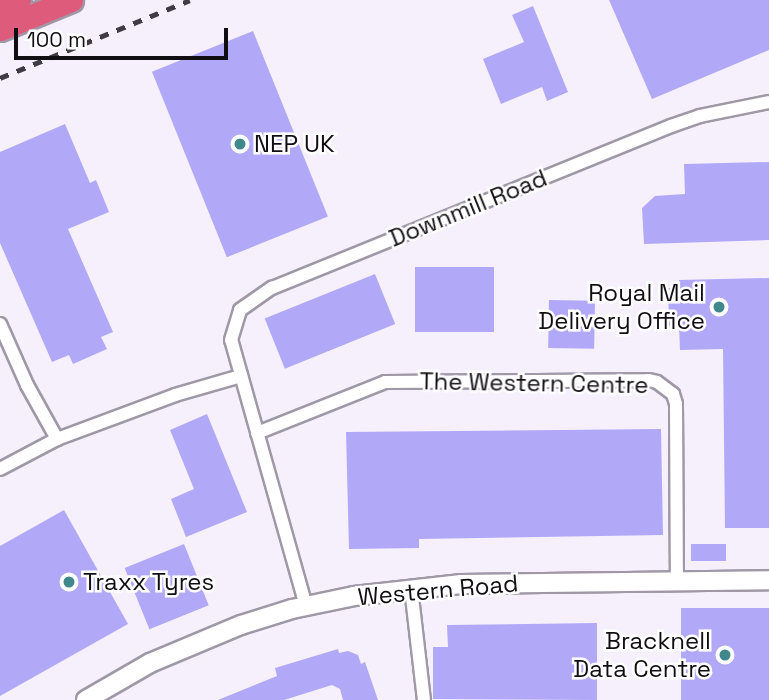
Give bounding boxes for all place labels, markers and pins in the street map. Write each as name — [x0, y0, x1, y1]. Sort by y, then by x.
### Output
place label: NEP UK — [254, 130, 335, 158]
marker: NEP UK — [232, 136, 248, 152]
place label: Royal Mail Delivery Office — [538, 279, 705, 335]
marker: Royal Mail Delivery Office — [711, 299, 727, 315]
place label: Traxx Tyres — [83, 568, 215, 596]
marker: Traxx Tyres — [61, 574, 77, 590]
place label: Bracknell Data Centre — [573, 627, 711, 683]
marker: Bracknell Data Centre — [717, 647, 733, 663]

